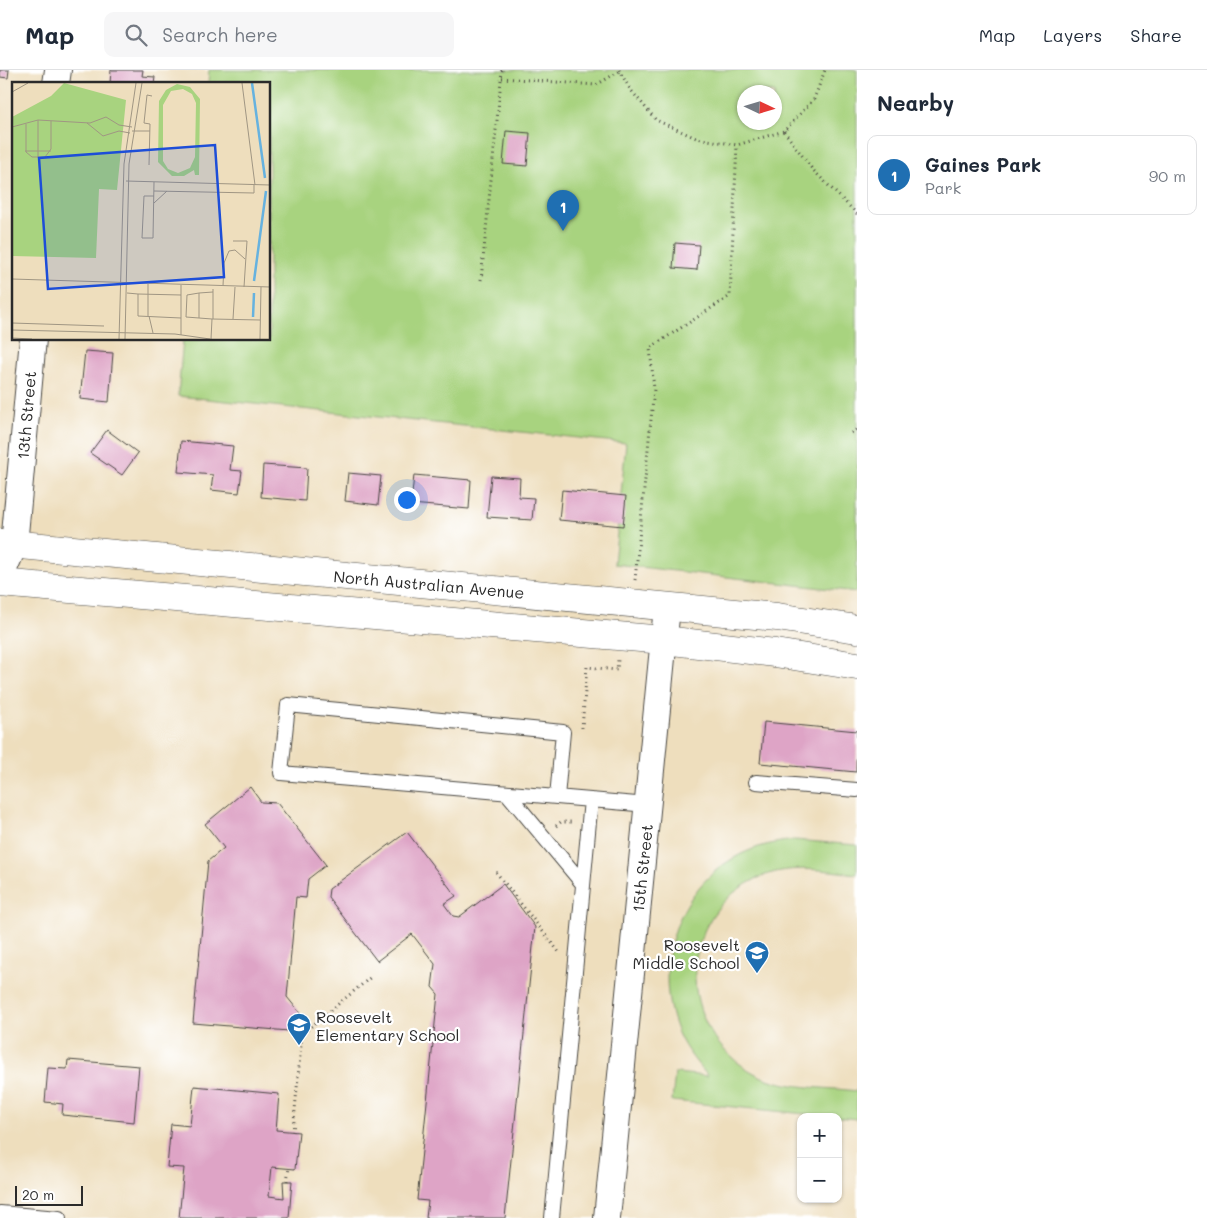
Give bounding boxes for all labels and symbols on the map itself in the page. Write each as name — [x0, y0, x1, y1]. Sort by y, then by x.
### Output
inset map — [12, 82, 270, 340]
north arrow — [737, 85, 782, 130]
pin: 1 — [547, 190, 579, 231]
street label: 13th Street — [12, 370, 40, 460]
your location — [394, 487, 420, 513]
street label: North Australian Avenue — [333, 565, 525, 603]
street label: 15th Street — [627, 823, 657, 913]
place label: Roosevelt Middle School — [633, 934, 740, 973]
school or university icon: Roosevelt Middle School — [744, 940, 770, 974]
place label: Roosevelt Elementary School — [316, 1006, 460, 1045]
school or university icon: Roosevelt Elementary School — [286, 1012, 312, 1046]
scale bar — [15, 1183, 82, 1206]

